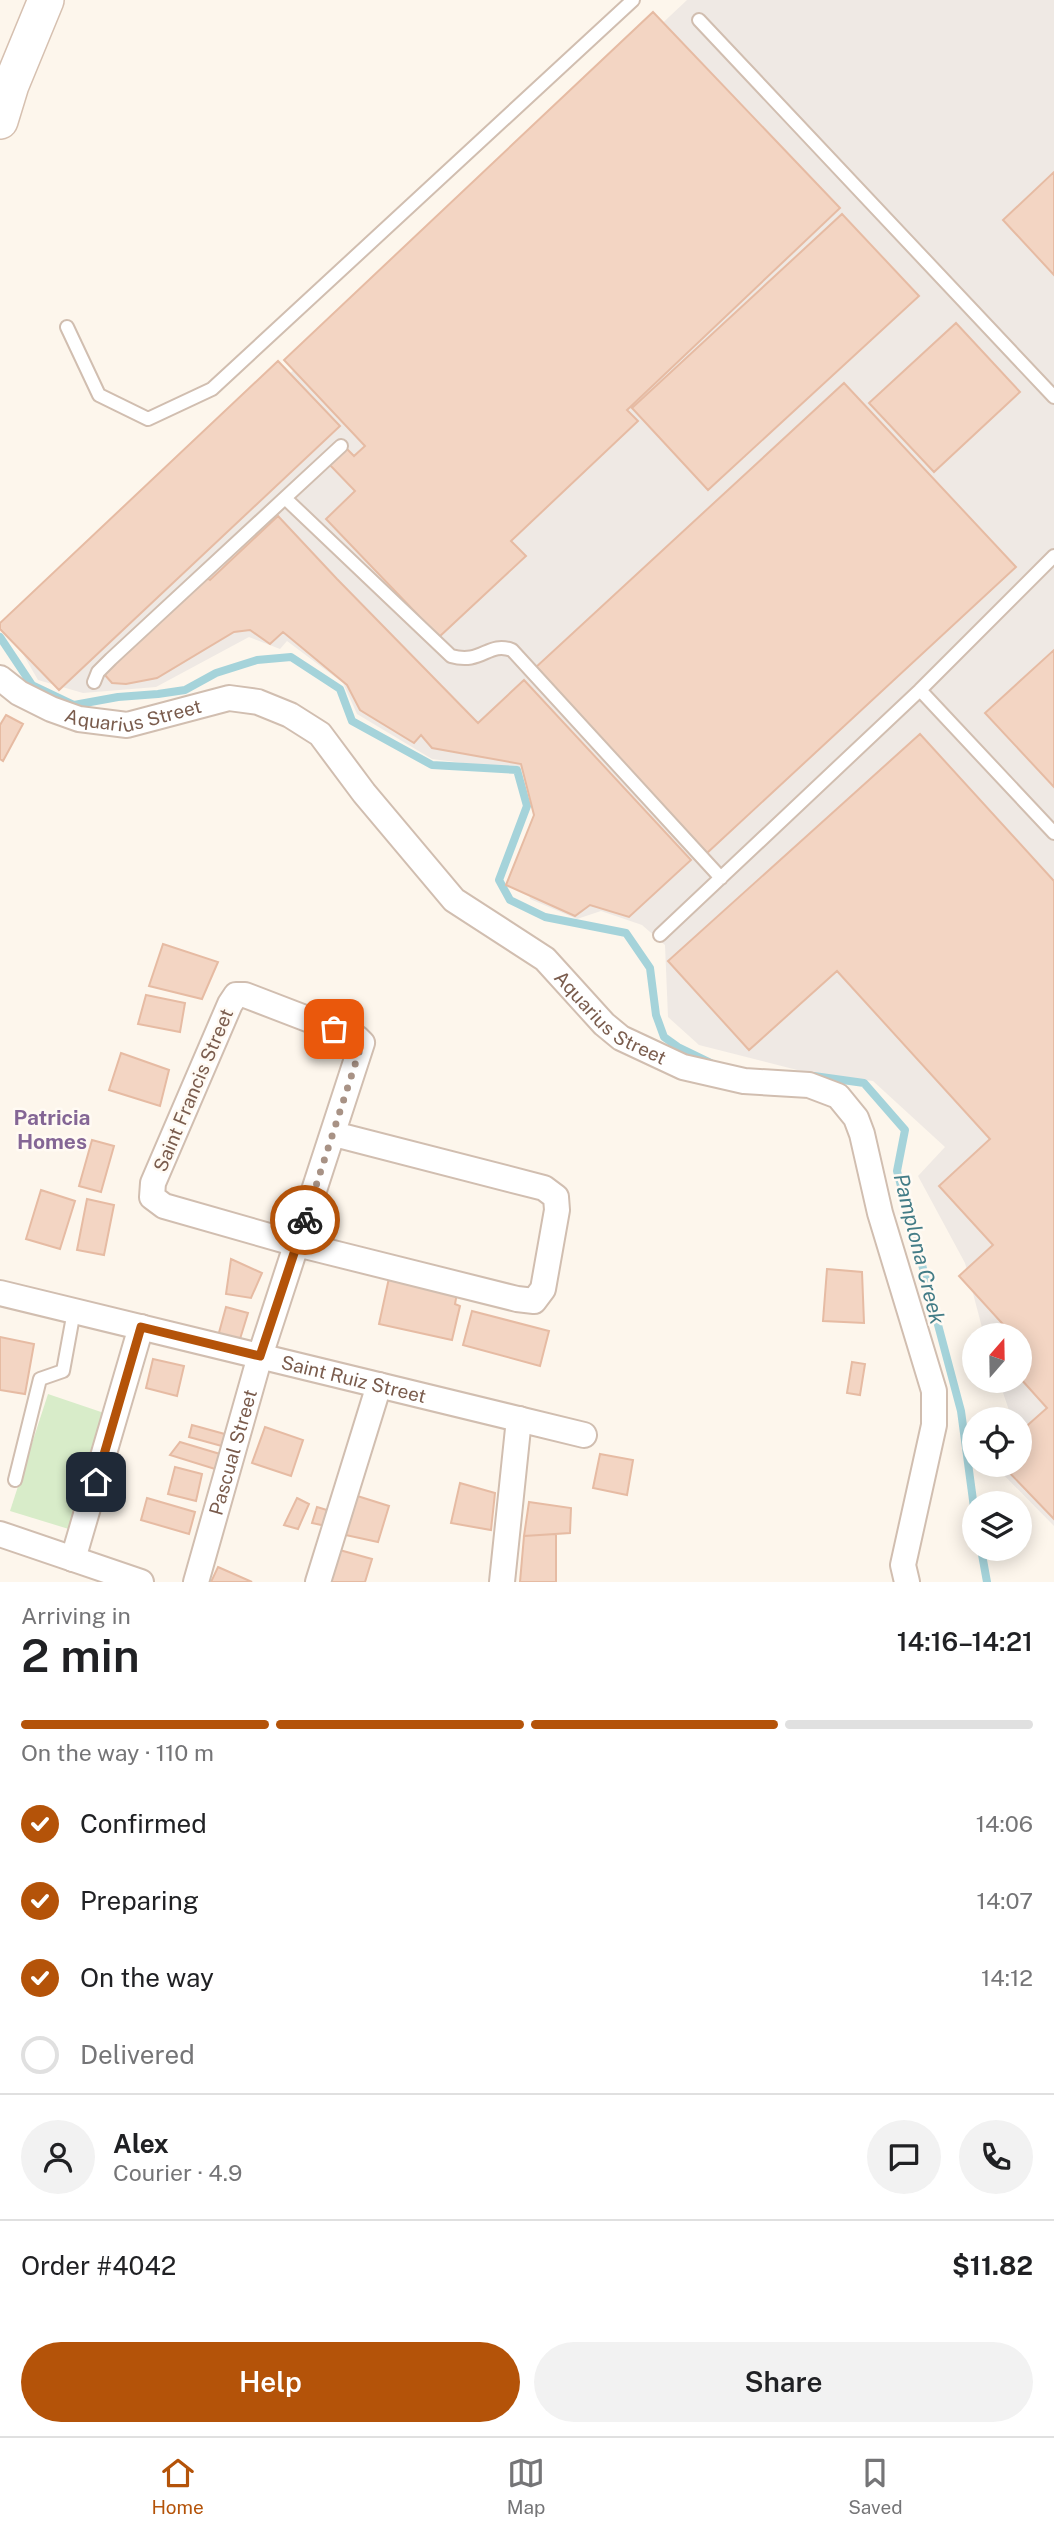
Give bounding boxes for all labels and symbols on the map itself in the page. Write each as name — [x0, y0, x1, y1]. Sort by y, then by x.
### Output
street label: Aquarius Street — [62, 695, 204, 737]
street label: Aquarius Street — [550, 966, 670, 1069]
pin — [304, 999, 364, 1059]
street label: Saint Francis Street — [149, 1005, 237, 1175]
district label: Patricia Homes — [14, 1105, 90, 1154]
water label: Pamplona Creek — [889, 1171, 950, 1327]
courier — [270, 1185, 340, 1255]
north arrow — [962, 1323, 1032, 1393]
street label: Saint Ruiz Street — [279, 1351, 428, 1407]
street label: Pascual Street — [205, 1387, 261, 1518]
pin — [66, 1452, 126, 1512]

